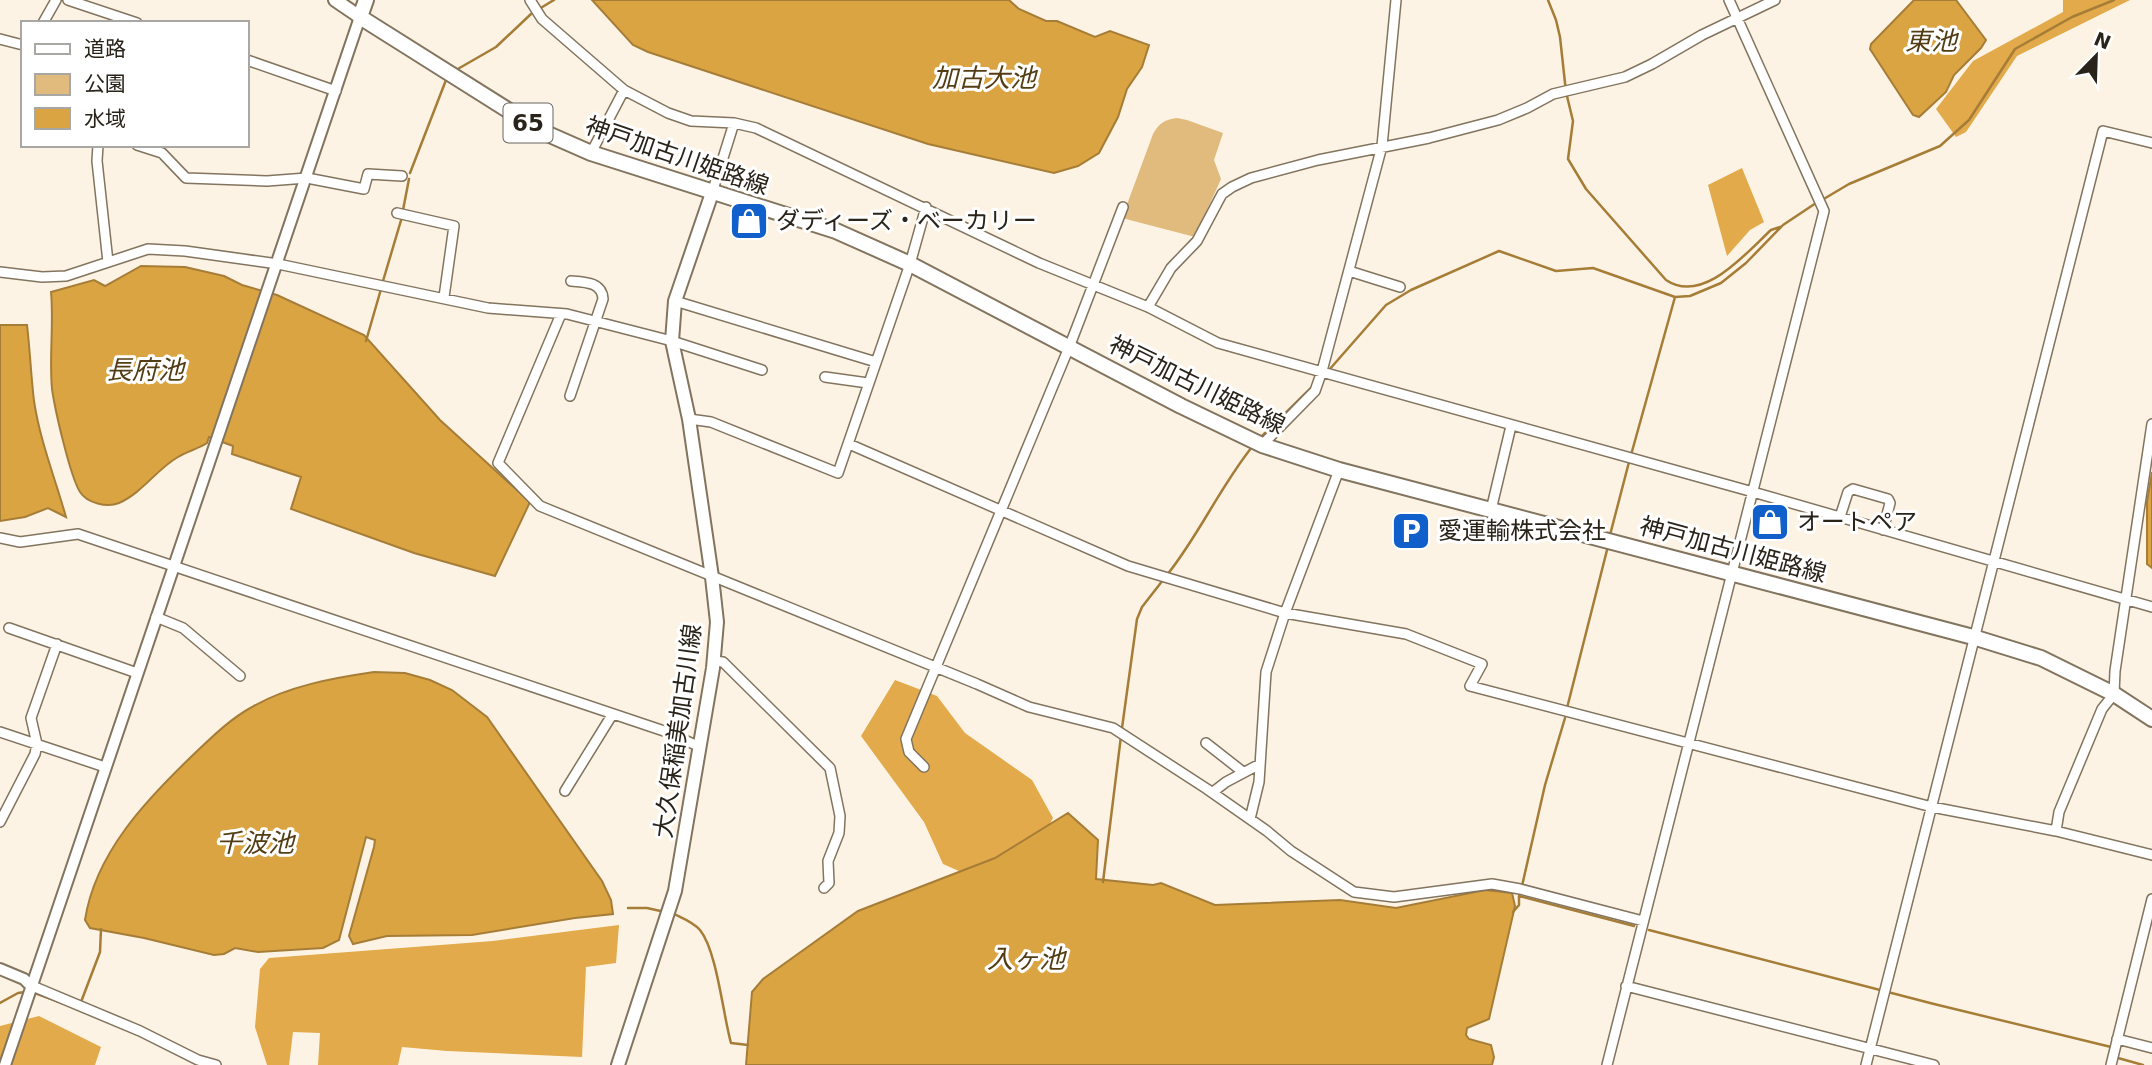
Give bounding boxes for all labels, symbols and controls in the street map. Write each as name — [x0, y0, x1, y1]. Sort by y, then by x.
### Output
legend — [21, 21, 248, 147]
north arrow — [2061, 21, 2131, 91]
water label: 東池 — [1905, 26, 1960, 56]
text: N — [2091, 27, 2114, 54]
text: 道路 — [84, 37, 126, 61]
water label: 加古大池 — [932, 63, 1039, 93]
text: 公園 — [84, 72, 126, 96]
road number: 65 — [504, 104, 552, 142]
text: 水域 — [84, 107, 126, 131]
street label: 神戸加古川姫路線 — [582, 112, 772, 200]
shop icon: ダディーズ・ベーカリー — [728, 200, 770, 242]
place label: ダディーズ・ベーカリー — [776, 207, 1037, 235]
street label: 神戸加古川姫路線 — [1105, 330, 1289, 440]
water label: 長府池 — [106, 355, 187, 385]
shop icon: オートペア — [1749, 501, 1791, 543]
place label: オートペア — [1797, 508, 1917, 536]
parking icon: 愛運輸株式会社 — [1390, 510, 1432, 552]
street label: 神戸加古川姫路線 — [1637, 512, 1829, 588]
place label: 愛運輸株式会社 — [1438, 517, 1606, 545]
street label: 大久保稲美加古川線 — [649, 622, 707, 840]
water label: 千波池 — [216, 828, 297, 858]
water label: 入ヶ池 — [987, 944, 1068, 974]

